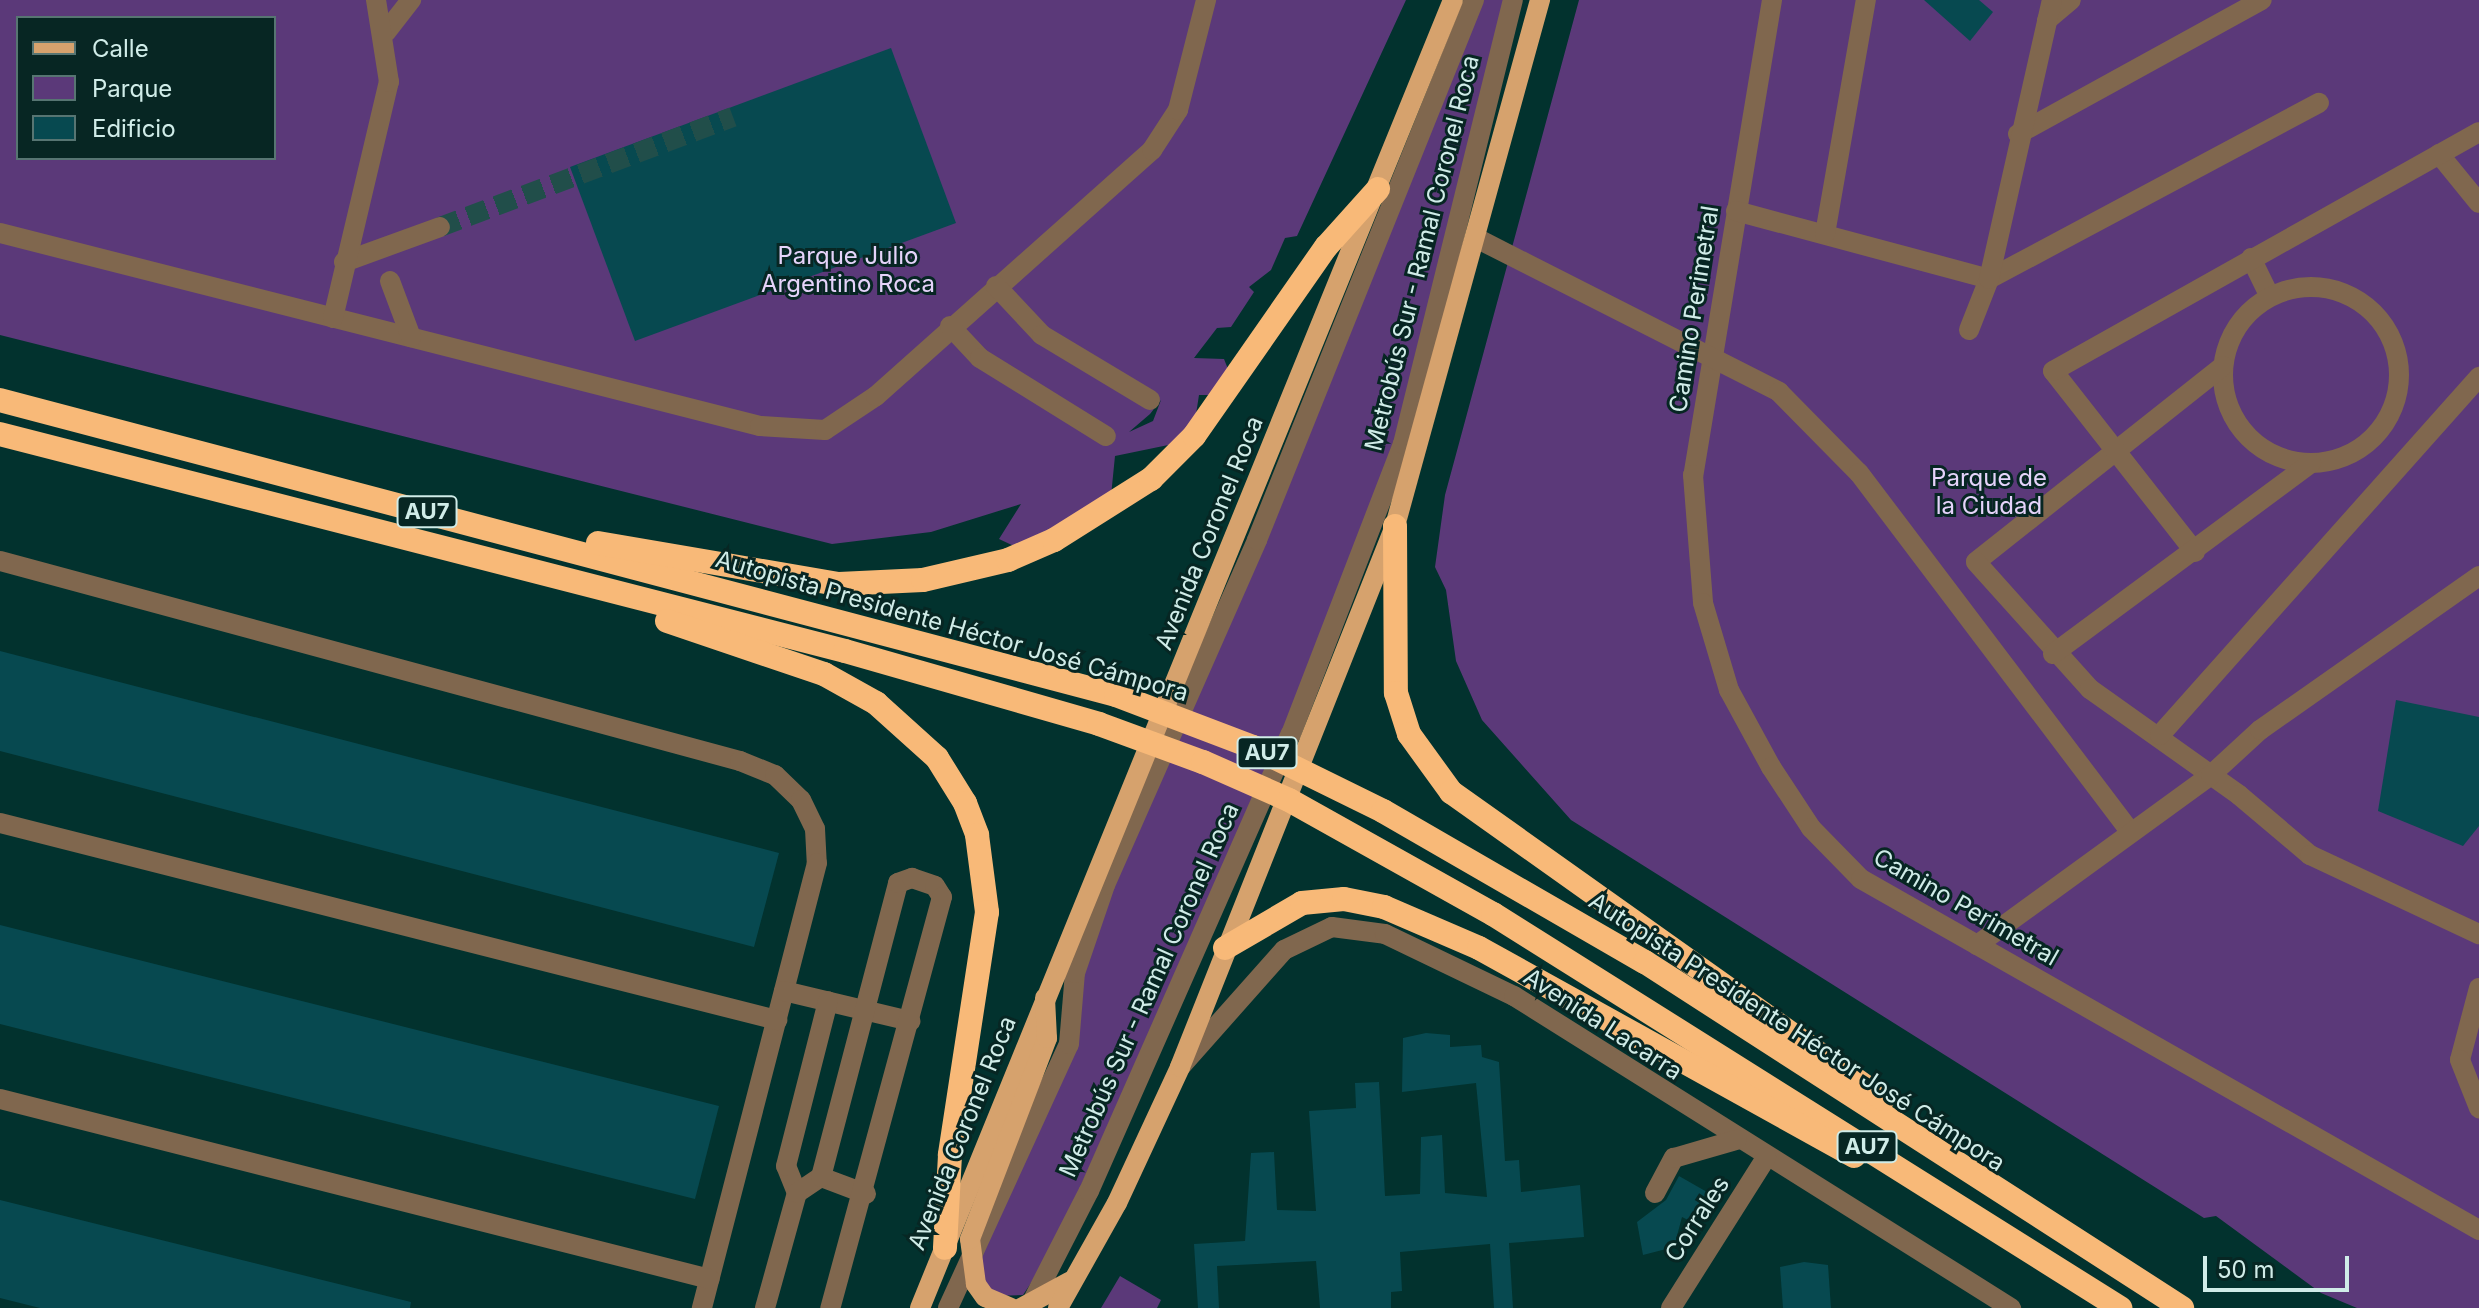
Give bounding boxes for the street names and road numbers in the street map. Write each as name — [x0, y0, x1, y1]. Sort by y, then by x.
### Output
street label: Metrobús Sur - Ramal Coronel Roca — [1359, 52, 1485, 454]
street label: Camino Perimetral — [1663, 204, 1725, 414]
street label: Avenida Coronel Roca — [1149, 412, 1269, 654]
road number: AU7 — [395, 494, 459, 530]
street label: Autopista Presidente Héctor José Cámpora — [712, 545, 1192, 707]
road number: AU7 — [1235, 735, 1299, 771]
street label: Metrobús Sur - Ramal Coronel Roca — [1053, 798, 1245, 1182]
street label: Camino Perimetral — [1868, 842, 2064, 972]
street label: Autopista Presidente Héctor José Cámpora — [1584, 886, 2010, 1178]
street label: Avenida Lacarra — [1518, 962, 1688, 1086]
street label: Avenida Coronel Roca — [902, 1012, 1022, 1254]
road number: AU7 — [1835, 1129, 1899, 1165]
street label: Corrales — [1659, 1171, 1735, 1267]

